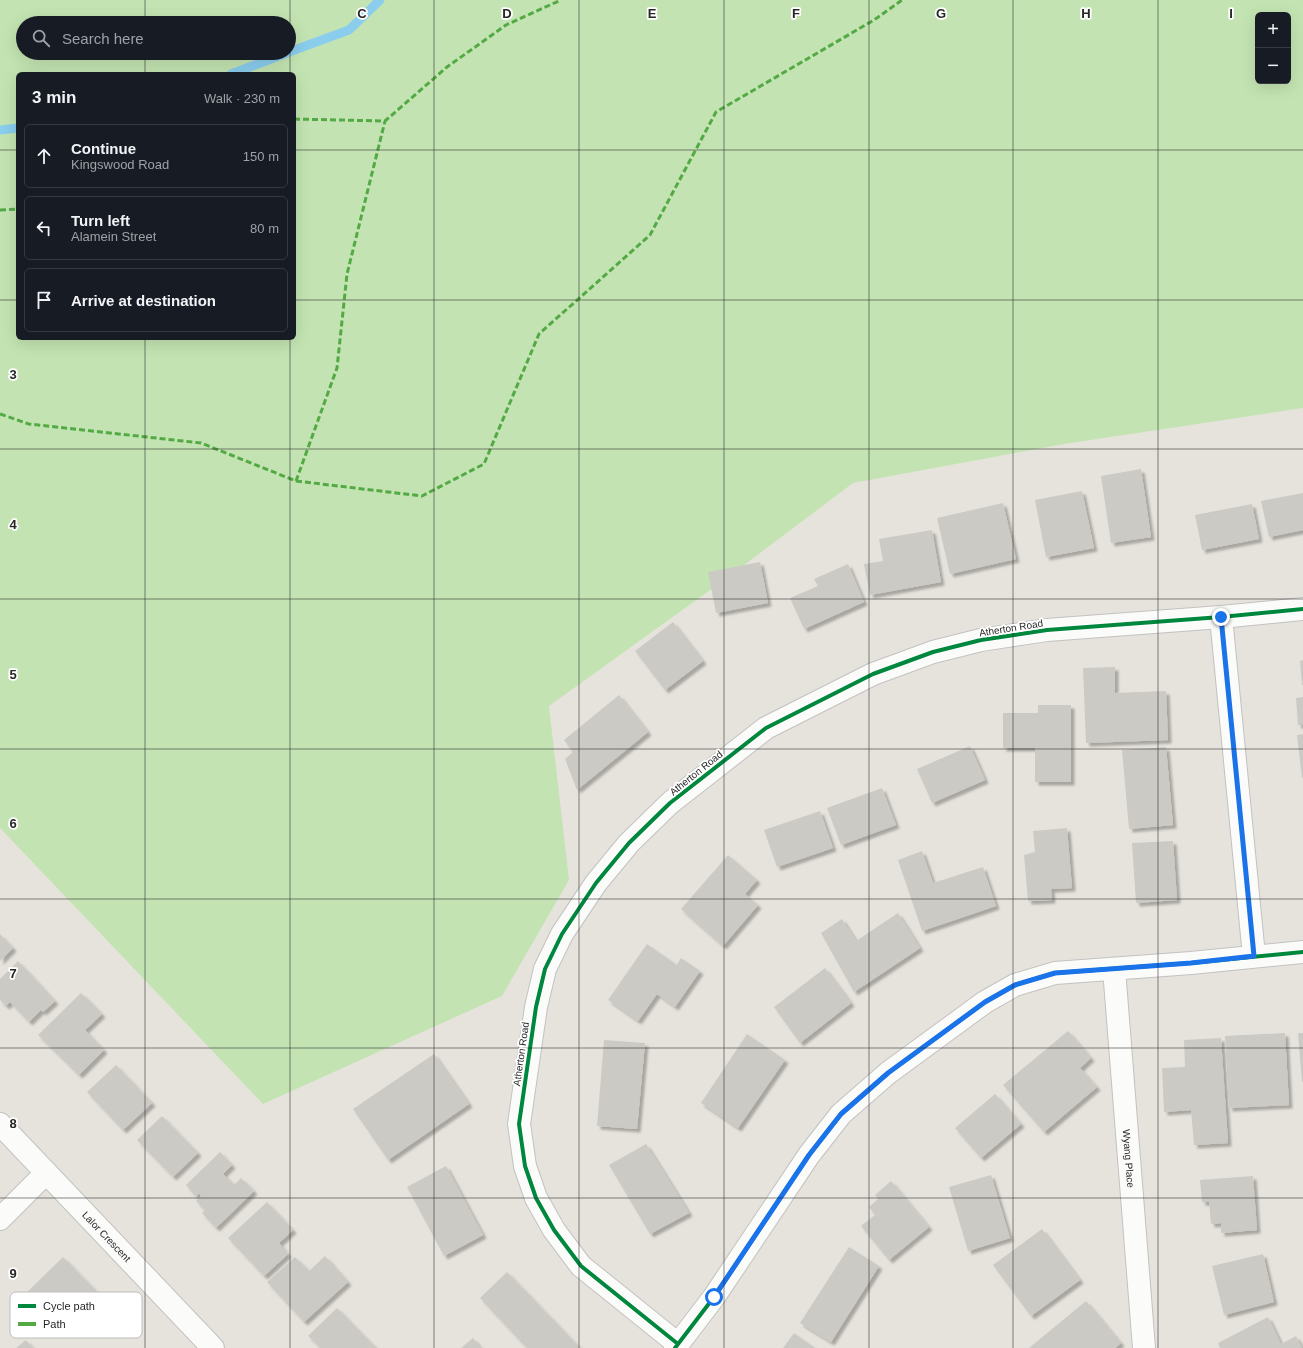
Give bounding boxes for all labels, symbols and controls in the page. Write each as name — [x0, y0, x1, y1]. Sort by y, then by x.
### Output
text: C — [357, 6, 367, 21]
text: D — [502, 6, 512, 21]
text: E — [648, 6, 657, 21]
text: F — [792, 6, 800, 21]
text: G — [936, 6, 946, 21]
text: H — [1081, 6, 1091, 21]
text: I — [1229, 6, 1233, 21]
map controls — [1255, 12, 1291, 84]
button: + — [1255, 12, 1291, 48]
search box — [16, 16, 296, 60]
icon: search — [30, 27, 52, 49]
text: Search here — [62, 30, 144, 47]
button: − — [1255, 48, 1291, 84]
text: 3 min — [32, 88, 76, 107]
text: Walk · 230 m — [204, 91, 280, 106]
text: Continue — [71, 140, 136, 157]
icon: ahead — [33, 145, 55, 167]
text: 150 m — [243, 149, 279, 164]
text: Kingswood Road — [71, 157, 169, 172]
text: Turn left — [71, 212, 130, 229]
icon: left — [33, 217, 55, 239]
text: 80 m — [250, 221, 279, 236]
text: Alamein Street — [71, 229, 156, 244]
icon: arrive — [33, 289, 55, 311]
text: Arrive at destination — [71, 292, 216, 309]
text: 3 — [9, 367, 17, 382]
text: 4 — [9, 517, 17, 532]
route end — [1212, 608, 1230, 626]
street label: Atherton Road — [978, 618, 1044, 638]
text: 5 — [9, 667, 17, 682]
street label: Atherton Road — [667, 748, 725, 798]
text: 6 — [9, 816, 17, 831]
text: 7 — [9, 966, 17, 981]
street label: Atherton Road — [511, 1021, 531, 1087]
text: 8 — [9, 1116, 17, 1131]
street label: Wyang Place — [1121, 1129, 1137, 1189]
street label: Lalor Crescent — [80, 1209, 133, 1264]
text: 9 — [9, 1266, 17, 1281]
route start — [705, 1288, 723, 1306]
legend — [10, 1292, 142, 1338]
text: Cycle path — [43, 1300, 95, 1312]
text: Path — [43, 1318, 66, 1330]

